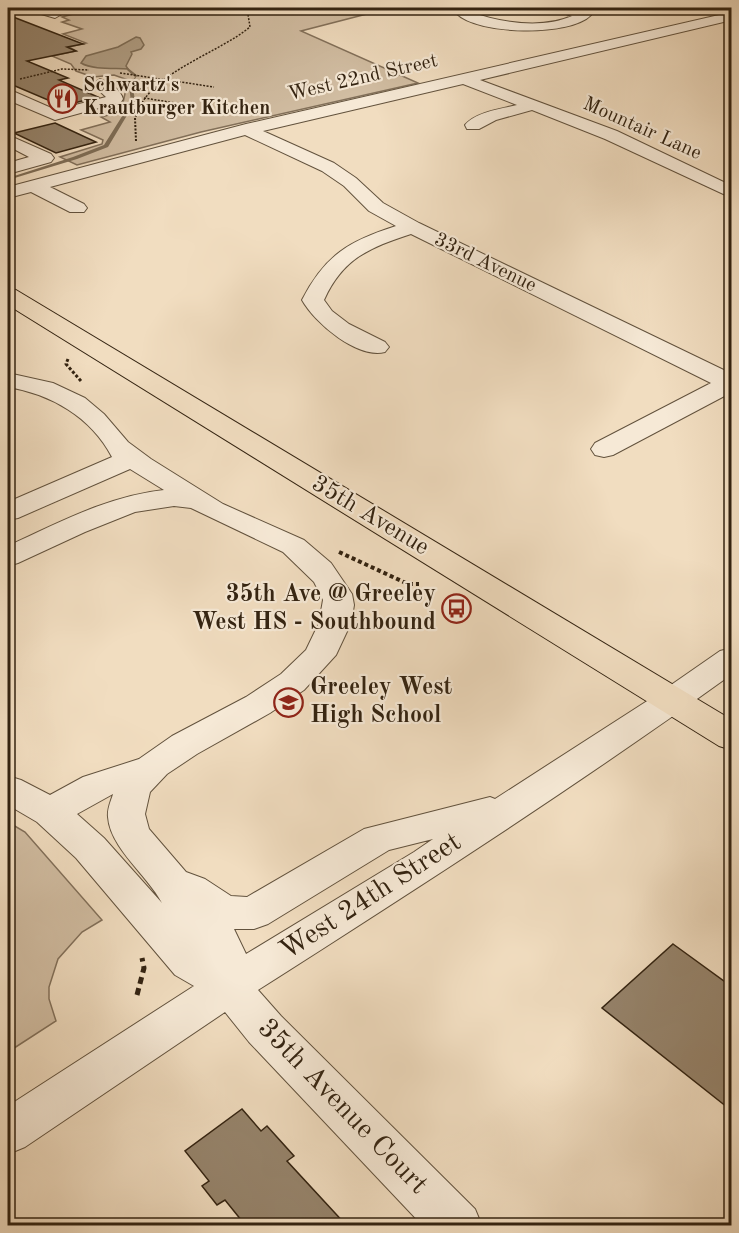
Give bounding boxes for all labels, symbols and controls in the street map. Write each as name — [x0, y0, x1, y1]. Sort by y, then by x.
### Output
street label: West 22nd Street — [286, 51, 440, 105]
place label: Schwartz's Krautburger Kitchen — [83, 76, 270, 119]
restaurant icon: Schwartz's Krautburger Kitchen — [46, 82, 78, 114]
street label: Mountair Lane — [580, 94, 704, 164]
street label: 33rd Avenue — [431, 230, 539, 296]
street label: 35th Avenue — [307, 472, 433, 560]
place label: 35th Ave @ Greeley West HS - Southbound — [192, 582, 436, 635]
bus stop icon: 35th Ave @ Greeley West HS - Southbound — [441, 593, 473, 625]
place label: Greeley West High School — [310, 676, 453, 728]
school or university icon: Greeley West High School — [273, 686, 305, 718]
street label: West 24th Street — [276, 828, 466, 966]
street label: 35th Avenue Court — [252, 1014, 432, 1200]

